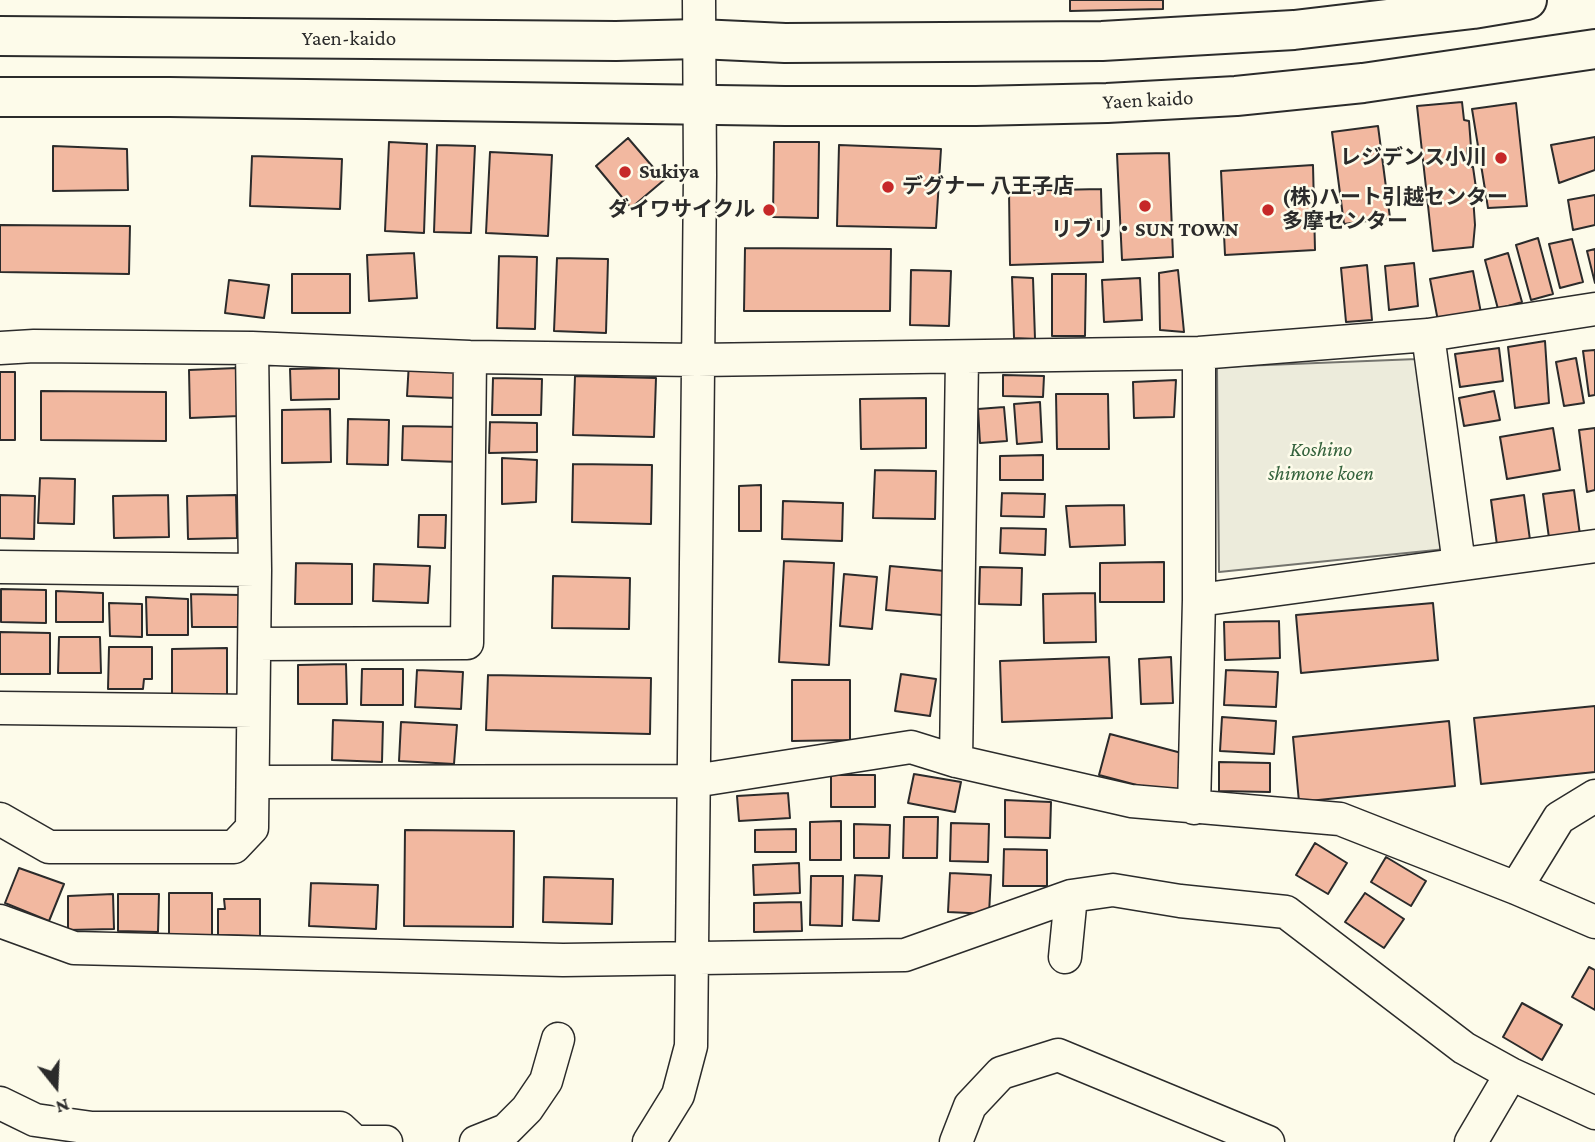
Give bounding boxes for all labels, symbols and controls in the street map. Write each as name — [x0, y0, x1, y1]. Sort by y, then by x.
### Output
street label: Yaen-kaido — [302, 26, 396, 52]
street label: Yaen kaido — [1102, 85, 1194, 115]
place label: レジデンス小川 — [1340, 145, 1487, 171]
marker: レジデンス小川 — [1493, 150, 1509, 166]
place label: Sukiya — [639, 159, 699, 185]
marker: Sukiya — [617, 164, 633, 180]
place label: デグナー 八王子店 — [902, 174, 1074, 200]
marker: デグナー 八王子店 — [880, 179, 896, 195]
place label: (株)ハート引越センター 多摩センター — [1282, 185, 1508, 235]
place label: ダイワサイクル — [608, 197, 755, 223]
marker: リブリ・SUN TOWN — [1137, 198, 1153, 214]
marker: ダイワサイクル — [761, 202, 777, 218]
marker: (株)ハート引越センター 多摩センター — [1260, 202, 1276, 218]
place label: リブリ・SUN TOWN — [1051, 217, 1239, 243]
park label: Koshino shimone koen — [1268, 437, 1374, 487]
north arrow — [21, 1051, 91, 1121]
text: N — [53, 1094, 72, 1118]

